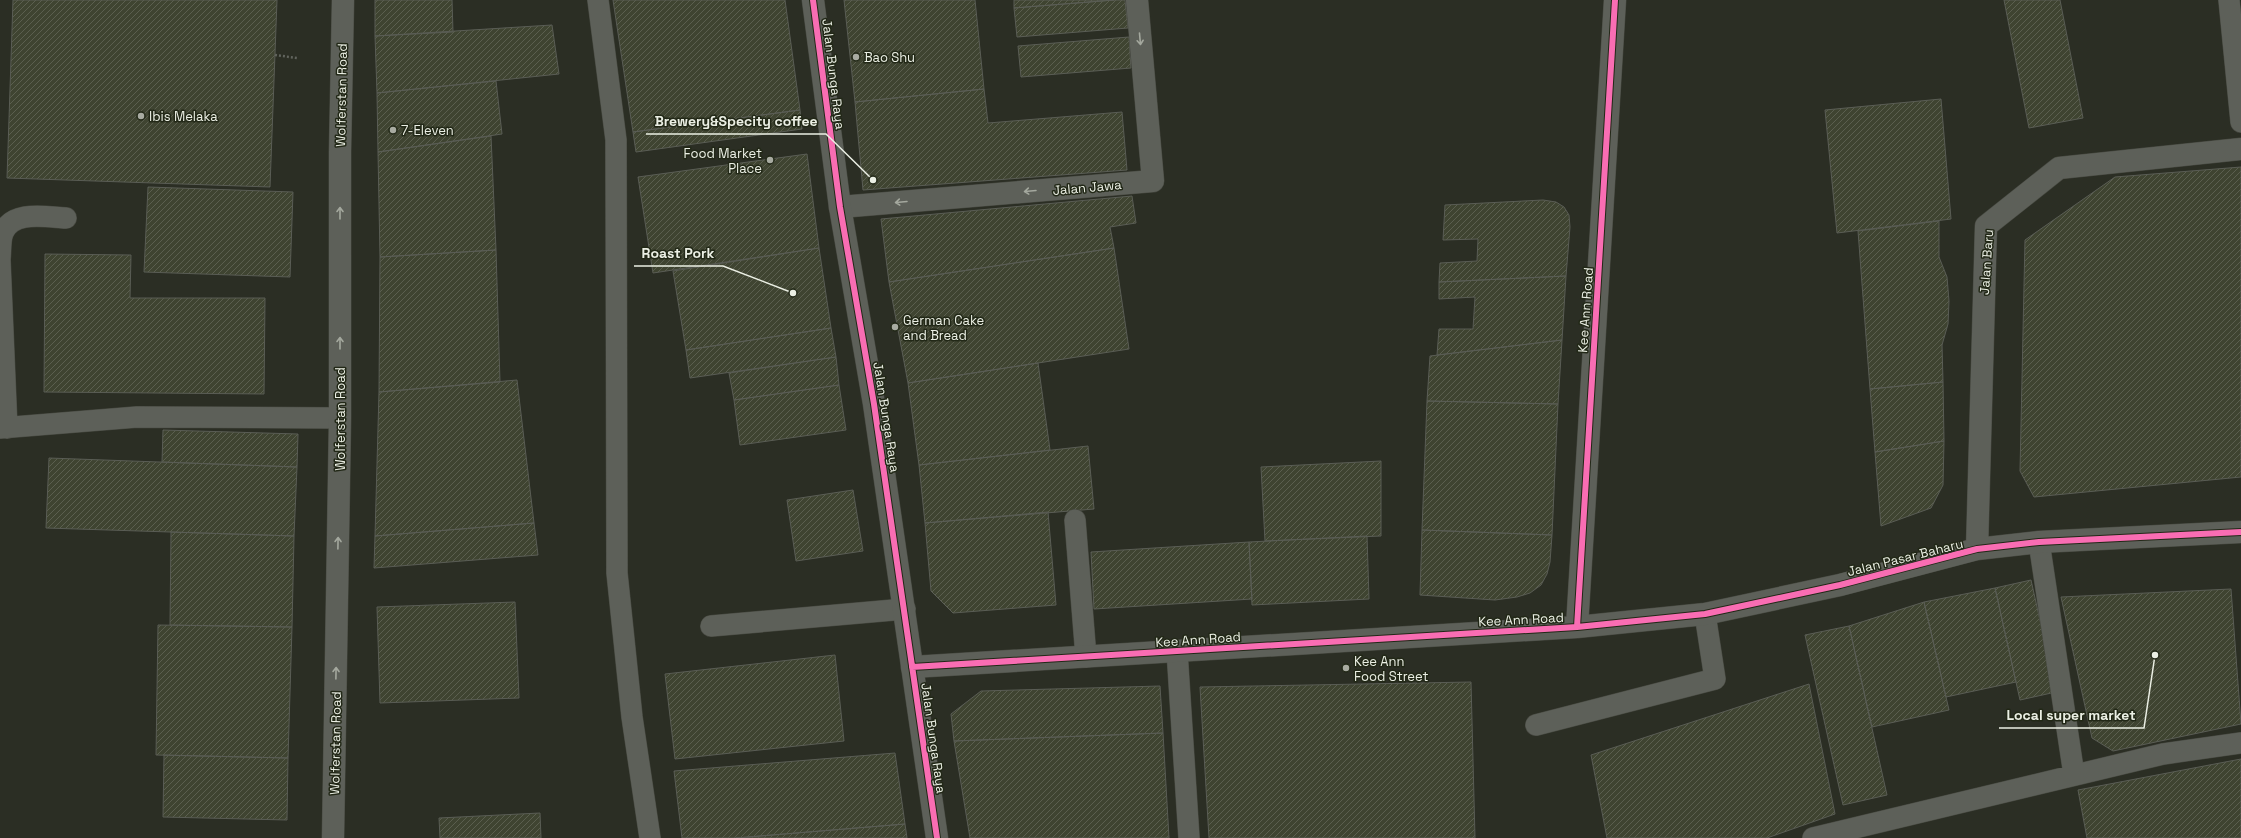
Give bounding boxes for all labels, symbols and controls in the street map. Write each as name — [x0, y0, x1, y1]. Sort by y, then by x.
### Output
street label: Jalan Bunga Raya — [818, 18, 849, 131]
one-way arrow — [1137, 32, 1144, 45]
street label: Wolferstan Road — [332, 43, 351, 147]
place label: Bao Shu — [864, 49, 915, 66]
marker: Bao Shu — [851, 52, 861, 62]
place label: Ibis Melaka — [149, 108, 218, 125]
callout: Brewery&Specity coffee — [646, 108, 826, 134]
marker: Ibis Melaka — [136, 111, 146, 121]
text: Brewery&Specity coffee — [654, 112, 818, 130]
place label: 7-Eleven — [401, 122, 454, 139]
marker: 7-Eleven — [388, 125, 398, 135]
place label: Food Market Place — [684, 145, 762, 177]
marker: Food Market Place — [765, 155, 775, 165]
street label: Jalan Jawa — [1052, 176, 1123, 199]
one-way arrow — [1024, 188, 1037, 195]
one-way arrow — [895, 198, 908, 205]
one-way arrow — [336, 207, 344, 220]
street label: Jalan Baru — [1976, 229, 1997, 295]
callout: Roast Pork — [634, 240, 723, 266]
text: Roast Pork — [642, 244, 715, 262]
street label: Kee Ann Road — [1574, 267, 1597, 353]
place label: German Cake and Bread — [903, 312, 984, 344]
marker: German Cake and Bread — [890, 322, 900, 332]
one-way arrow — [336, 337, 344, 350]
street label: Jalan Bunga Raya — [869, 361, 904, 474]
street label: Wolferstan Road — [332, 367, 349, 471]
street label: Jalan Pasar Baharu — [1845, 535, 1965, 580]
one-way arrow — [334, 537, 342, 550]
street label: Kee Ann Road — [1478, 609, 1564, 630]
street label: Kee Ann Road — [1155, 628, 1241, 651]
place label: Kee Ann Food Street — [1354, 653, 1428, 685]
marker: Kee Ann Food Street — [1341, 663, 1351, 673]
one-way arrow — [332, 667, 340, 680]
street label: Jalan Bunga Raya — [917, 682, 950, 795]
street label: Wolferstan Road — [326, 691, 345, 795]
callout: Local super market — [1999, 702, 2144, 728]
text: Local super market — [2006, 706, 2136, 724]

